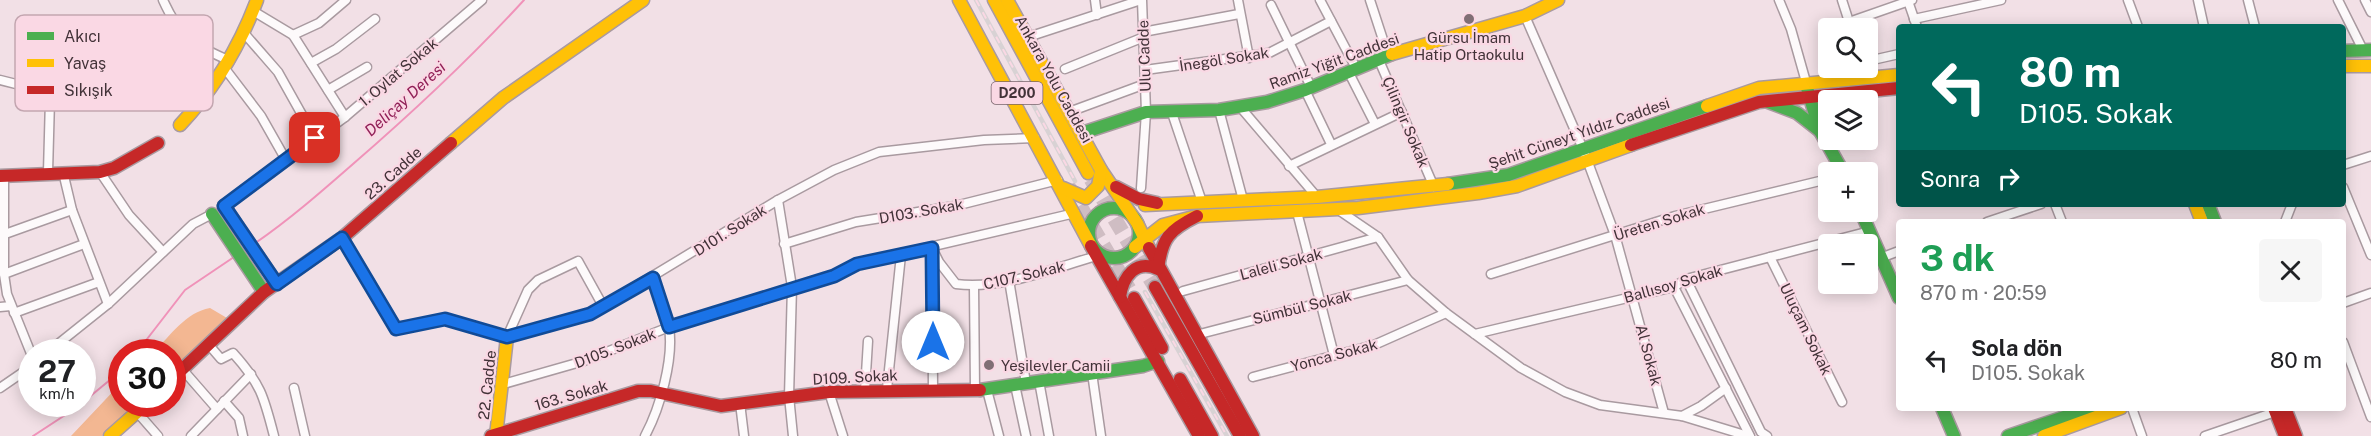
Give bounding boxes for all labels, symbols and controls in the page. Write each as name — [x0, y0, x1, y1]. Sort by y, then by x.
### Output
street label: Ankara Yolu Caddesi — [1012, 12, 1096, 146]
marker: Gürsu İmam Hatip Ortaokulu — [1462, 12, 1476, 26]
legend — [15, 15, 213, 111]
map controls — [1818, 18, 1878, 294]
button: search — [1818, 18, 1878, 78]
street label: Ulu Cadde — [1134, 20, 1154, 92]
text: Akıcı — [64, 27, 101, 46]
place label: Gürsu İmam Hatip Ortaokulu — [1414, 28, 1524, 63]
street label: Ramiz Yiğit Caddesi — [1267, 30, 1401, 92]
street label: 1. Oylat Sokak — [355, 34, 441, 110]
street label: İnegöl Sokak — [1178, 43, 1270, 74]
text: 80 m — [2019, 47, 2121, 96]
icon: left — [1920, 48, 1998, 126]
text: Yavaş — [64, 54, 106, 73]
water label: Deliçay Deresi — [361, 58, 449, 140]
street label: Çilingir Sokak — [1379, 74, 1433, 170]
text: Sıkışık — [64, 81, 113, 100]
road number: D200 — [992, 82, 1042, 104]
button: layers — [1818, 90, 1878, 150]
street label: Şehit Cüneyt Yıldız Caddesi — [1486, 94, 1672, 172]
text: D105. Sokak — [2019, 97, 2173, 129]
pin — [289, 112, 340, 163]
icon: arrive — [298, 121, 331, 154]
street label: 23. Cadde — [361, 143, 425, 203]
button: + — [1818, 162, 1878, 222]
icon: right — [1992, 162, 2025, 195]
text: Sonra — [1920, 166, 1980, 192]
street label: D103. Sokak — [877, 195, 965, 227]
street label: Üreten Sokak — [1611, 199, 1707, 244]
street label: D101. Sokak — [691, 201, 769, 259]
button: − — [1818, 234, 1878, 294]
text: 3 dk — [1920, 237, 1995, 279]
button: close — [2259, 239, 2322, 302]
street label: Laleli Sokak — [1238, 245, 1324, 283]
street label: C107. Sokak — [982, 257, 1066, 293]
street label: Ballısoy Sokak — [1622, 262, 1724, 306]
street label: Uluçam Sokak — [1776, 280, 1836, 378]
text: 870 m · 20:59 — [1920, 281, 2047, 305]
street label: Sümbül Sokak — [1251, 287, 1353, 327]
position arrow — [901, 310, 965, 374]
street label: Al Sokak — [1633, 323, 1665, 387]
street label: D105. Sokak — [572, 325, 658, 371]
street label: Yonca Sokak — [1289, 335, 1379, 375]
text: Sola dön — [1971, 335, 2062, 361]
speed limit sign: 30 — [108, 339, 186, 417]
icon: left — [1920, 344, 1953, 377]
text: 80 m — [2270, 347, 2322, 373]
street label: 22. Cadde — [475, 349, 499, 421]
text: 27 — [38, 353, 76, 389]
place label: Yeşilevler Camii — [1001, 357, 1110, 374]
marker: Yeşilevler Camii — [982, 358, 996, 372]
text: D105. Sokak — [1971, 361, 2085, 385]
street label: D109. Sokak — [812, 366, 898, 388]
street label: 163. Sokak — [533, 376, 609, 414]
text: km/h — [39, 385, 75, 402]

